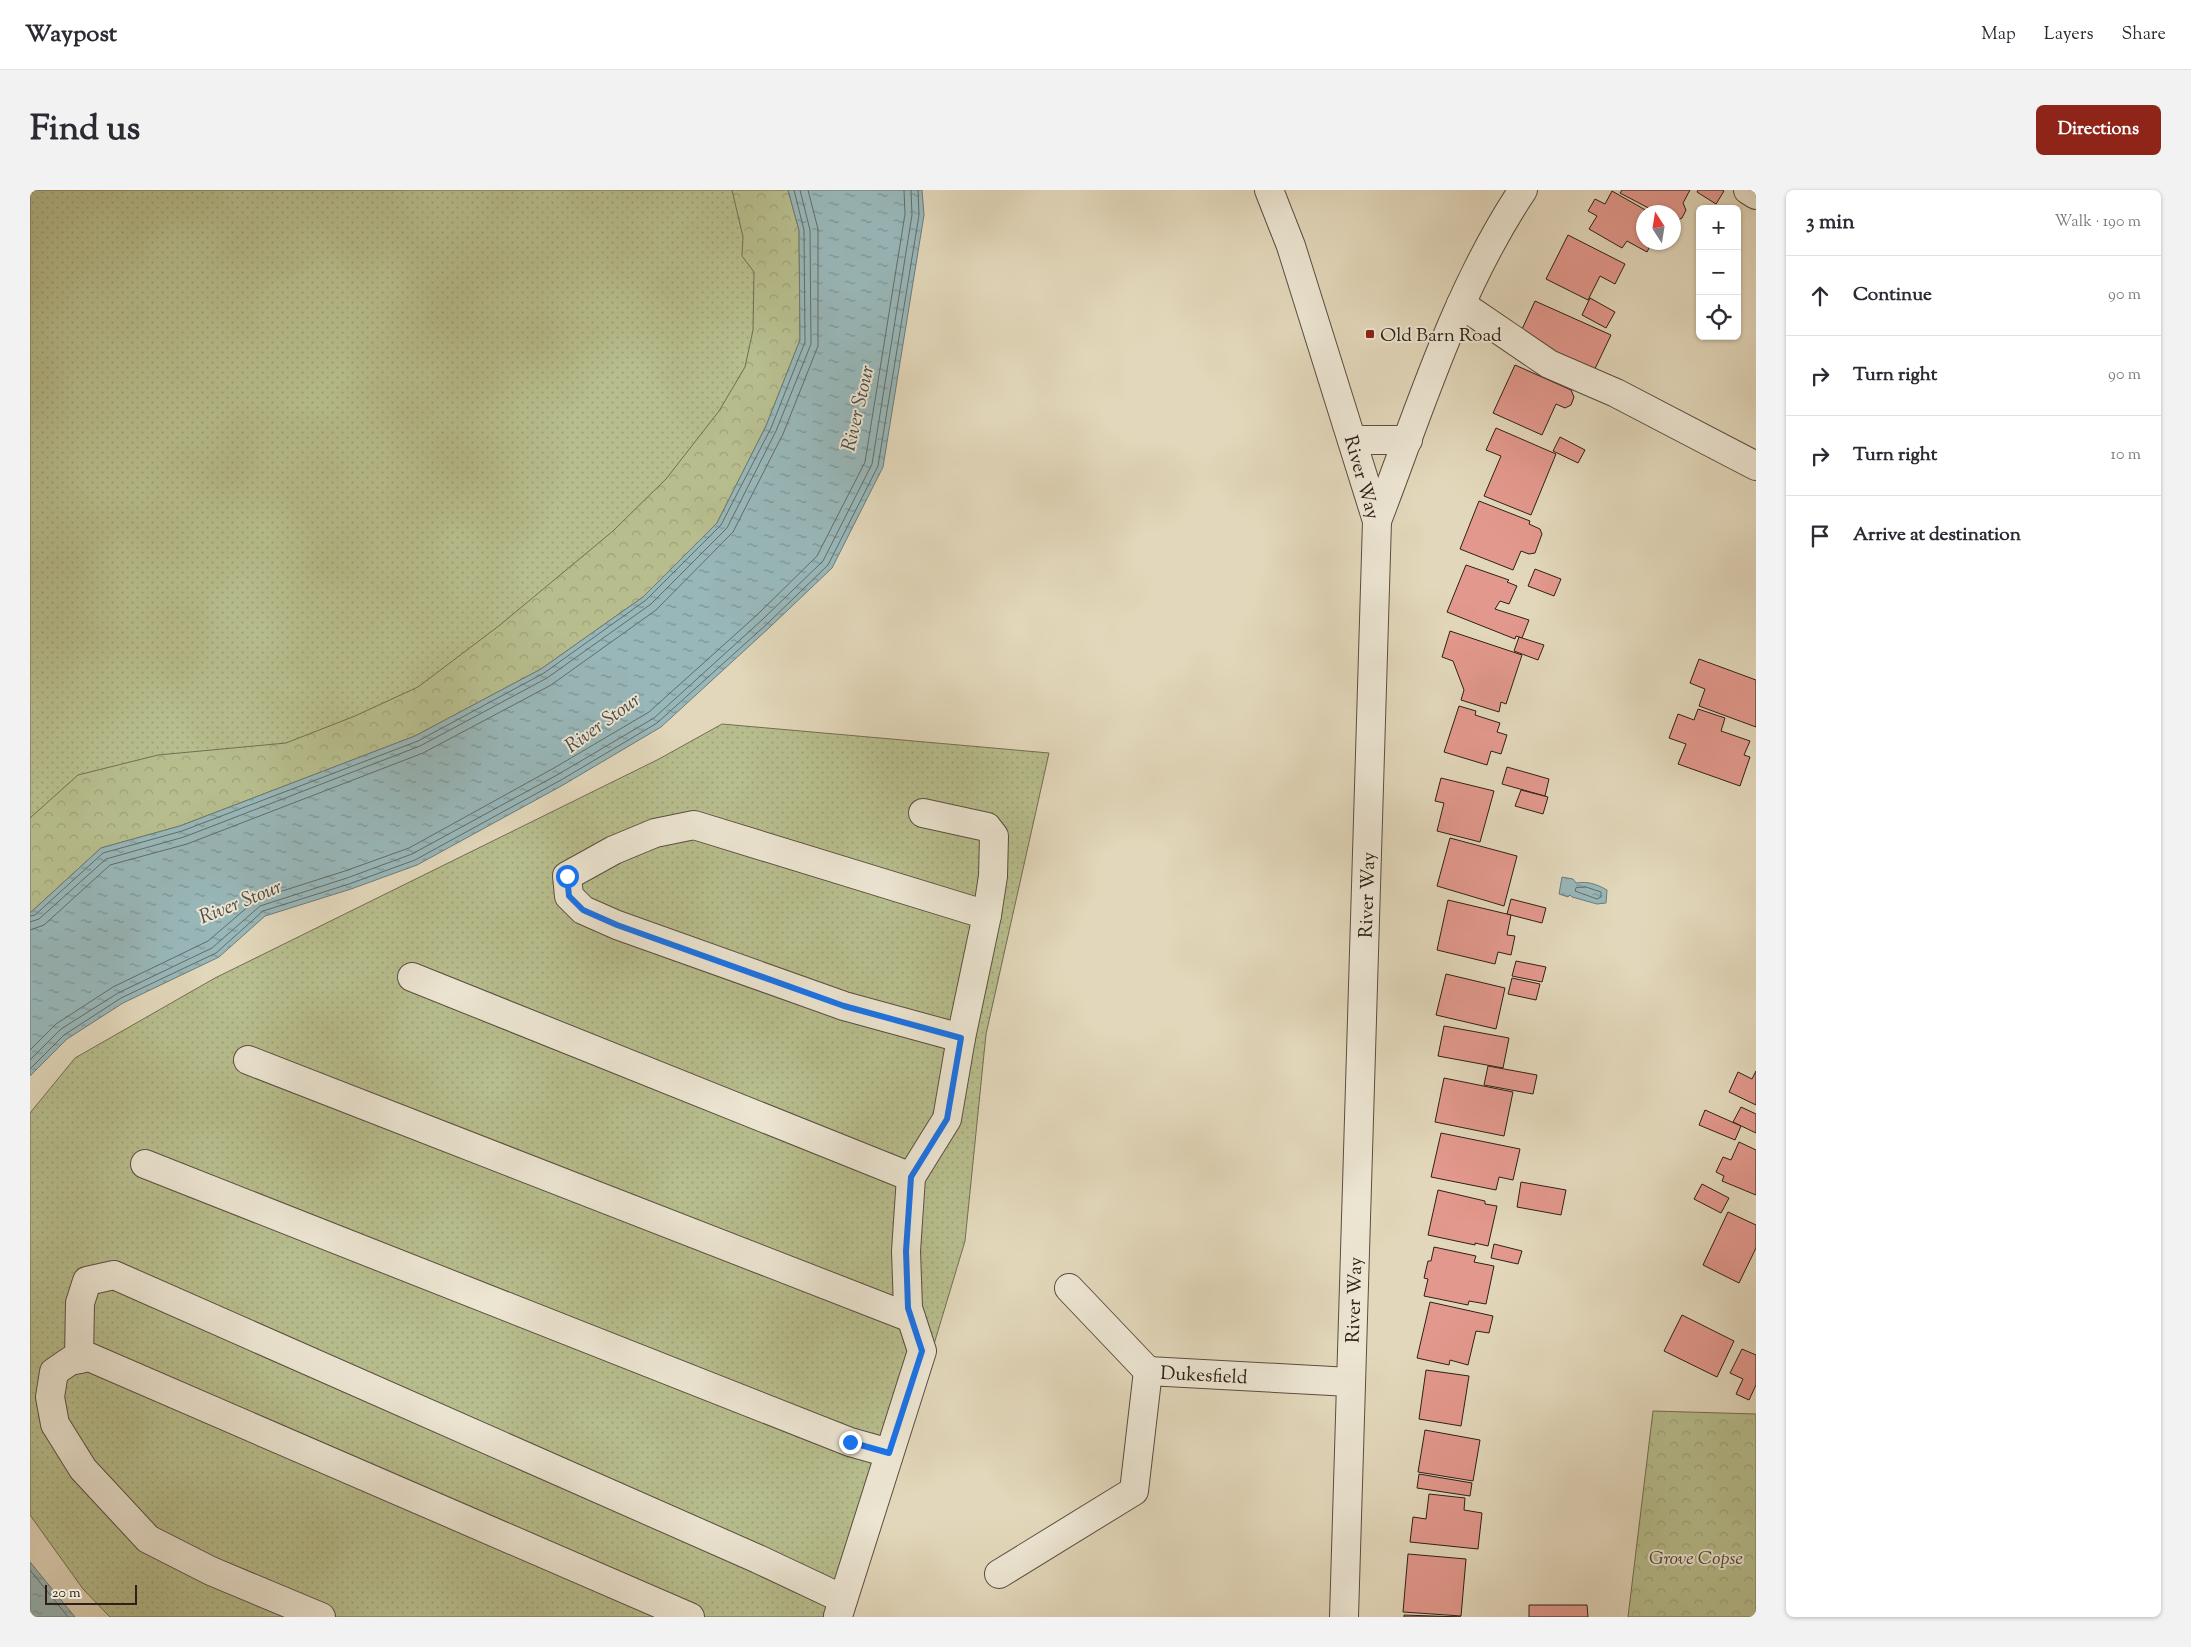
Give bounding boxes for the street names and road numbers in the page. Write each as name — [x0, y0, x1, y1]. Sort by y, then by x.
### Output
street label: River Way — [1336, 432, 1386, 523]
street label: River Way — [1354, 851, 1384, 939]
street label: River Way — [1341, 1256, 1371, 1344]
street label: Dukesfield — [1160, 1361, 1248, 1392]

